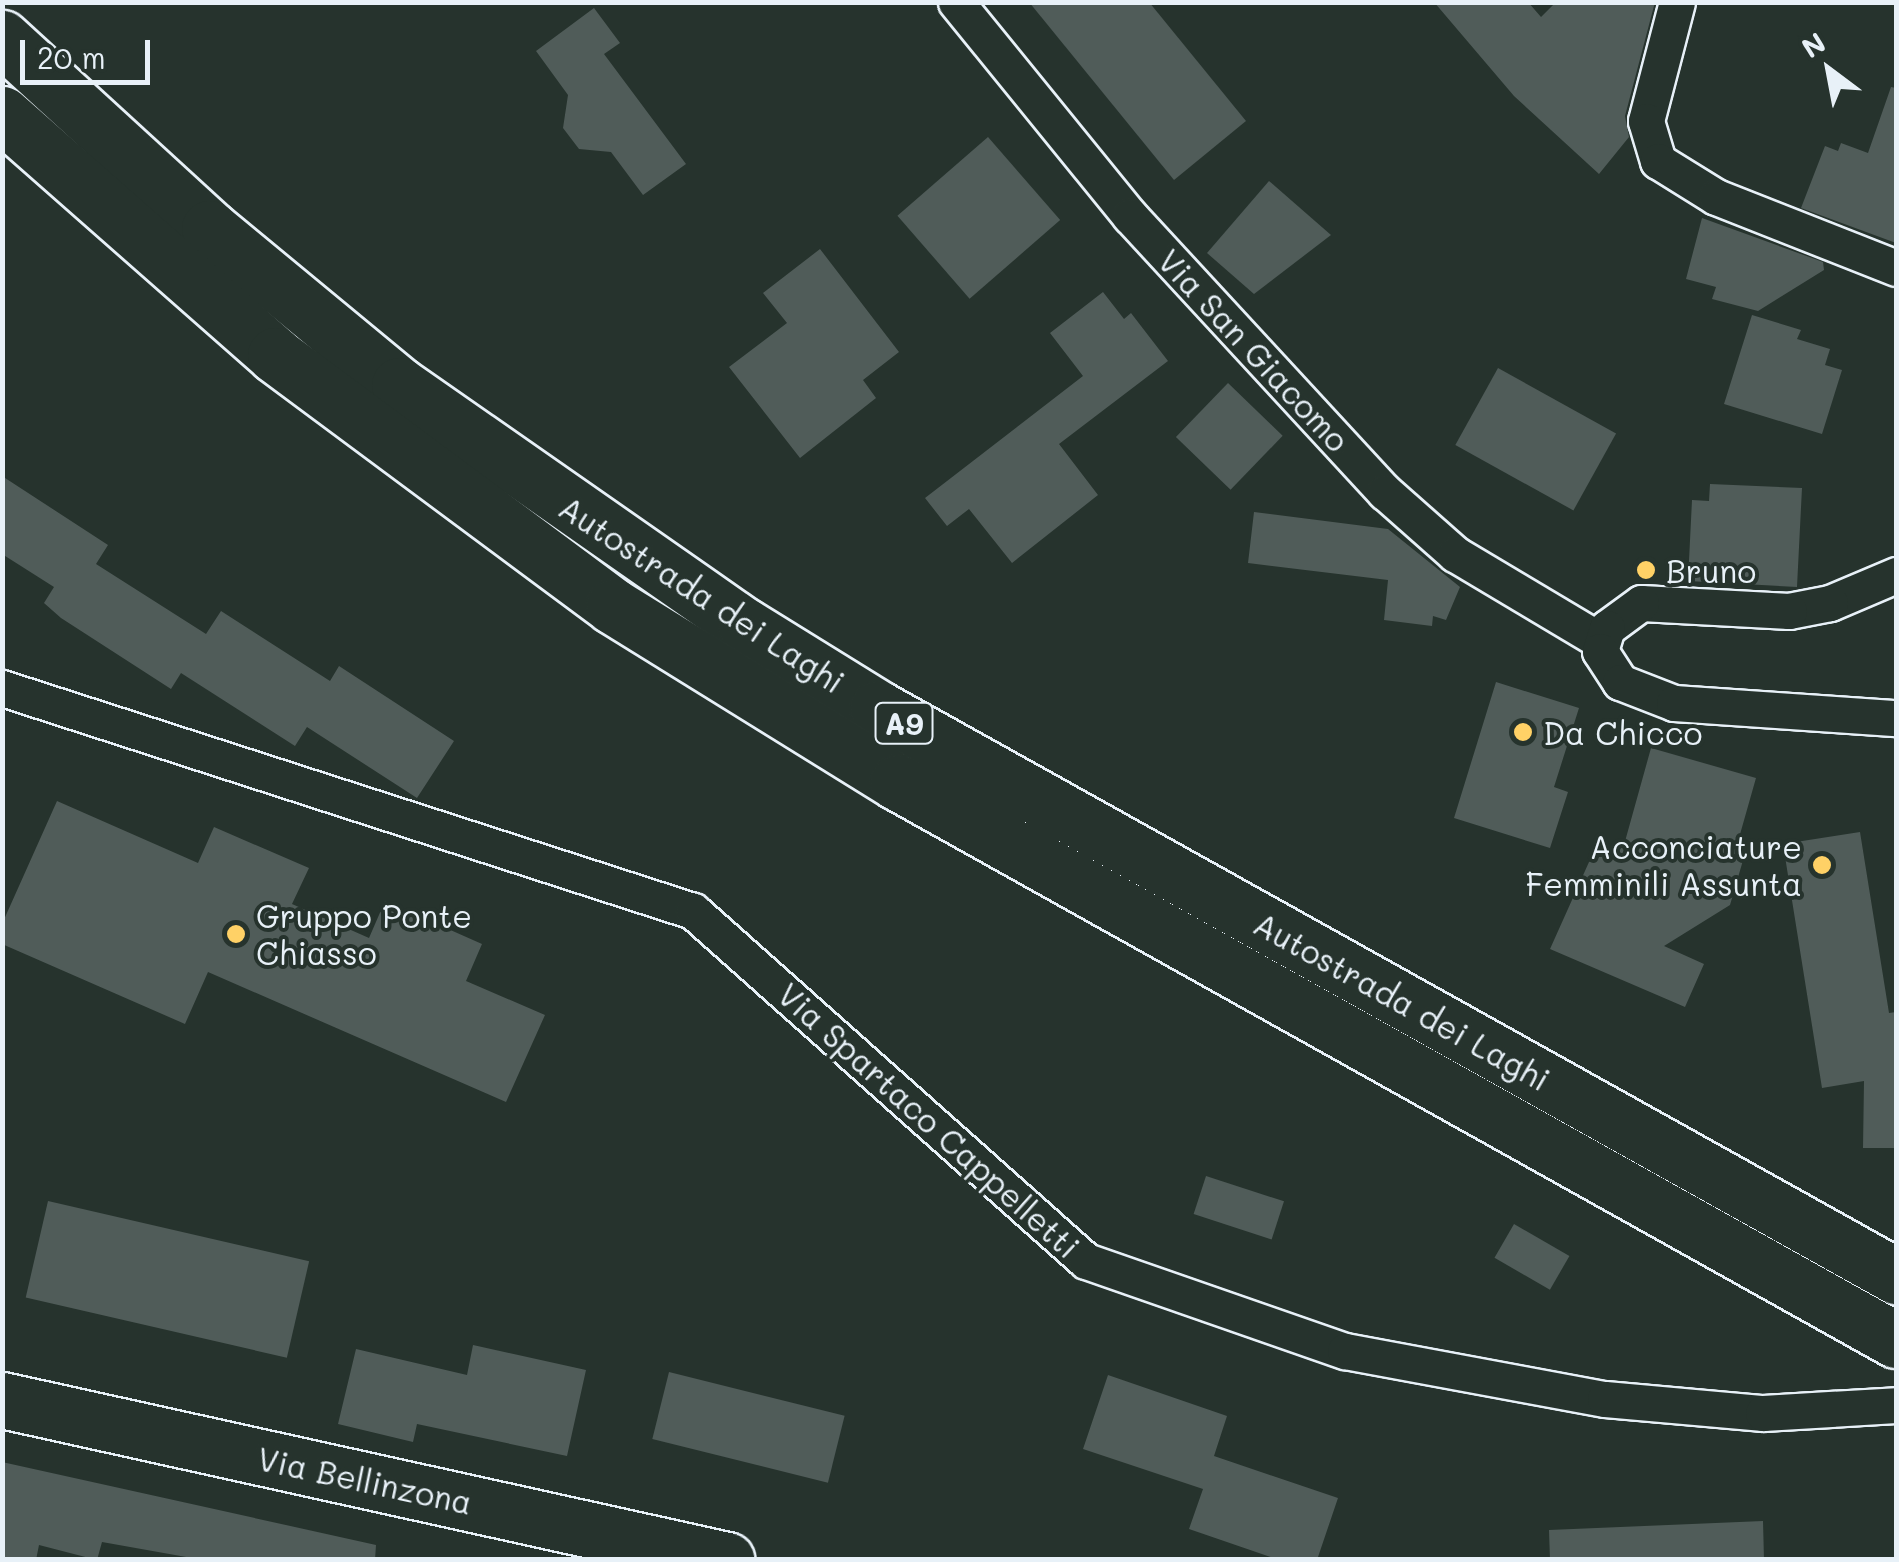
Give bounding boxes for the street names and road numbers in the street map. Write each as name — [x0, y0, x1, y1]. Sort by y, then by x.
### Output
street label: Via San Giacomo — [1151, 241, 1357, 459]
street label: Autostrada dei Laghi — [552, 487, 852, 701]
road number: A9 — [874, 698, 934, 748]
street label: Autostrada dei Laghi — [1247, 904, 1557, 1098]
street label: Via Spartaco Cappelletti — [770, 974, 1088, 1266]
street label: Via Bellinzona — [254, 1439, 476, 1521]

